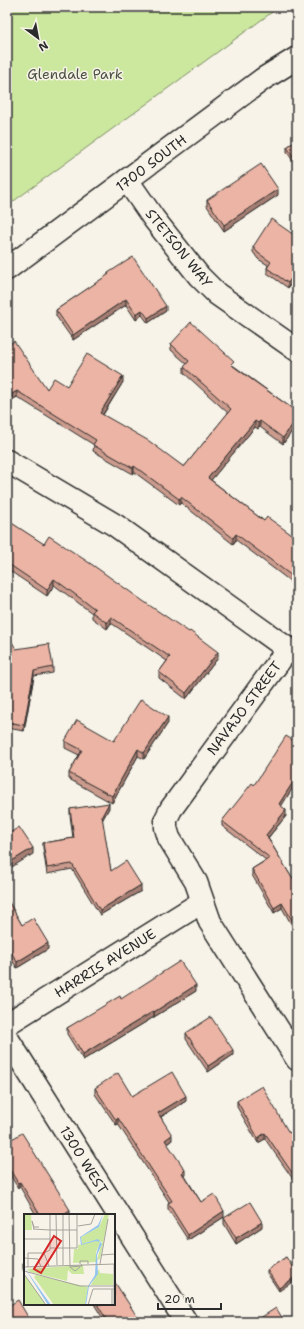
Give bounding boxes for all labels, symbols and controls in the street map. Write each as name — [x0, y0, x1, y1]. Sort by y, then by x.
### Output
north arrow — [18, 18, 58, 58]
text: N — [35, 37, 51, 55]
park label: Glendale Park — [27, 65, 123, 83]
street label: 1700 SOUTH — [112, 131, 190, 195]
street label: STETSON WAY — [142, 205, 217, 291]
street label: NAVAJO STREET — [203, 657, 285, 759]
street label: HARRIS AVENUE — [51, 924, 159, 1001]
street label: 1300 WEST — [56, 1122, 112, 1198]
inset map — [24, 1214, 115, 1305]
scale bar — [158, 1285, 221, 1311]
text: 20 m — [164, 1291, 195, 1307]

